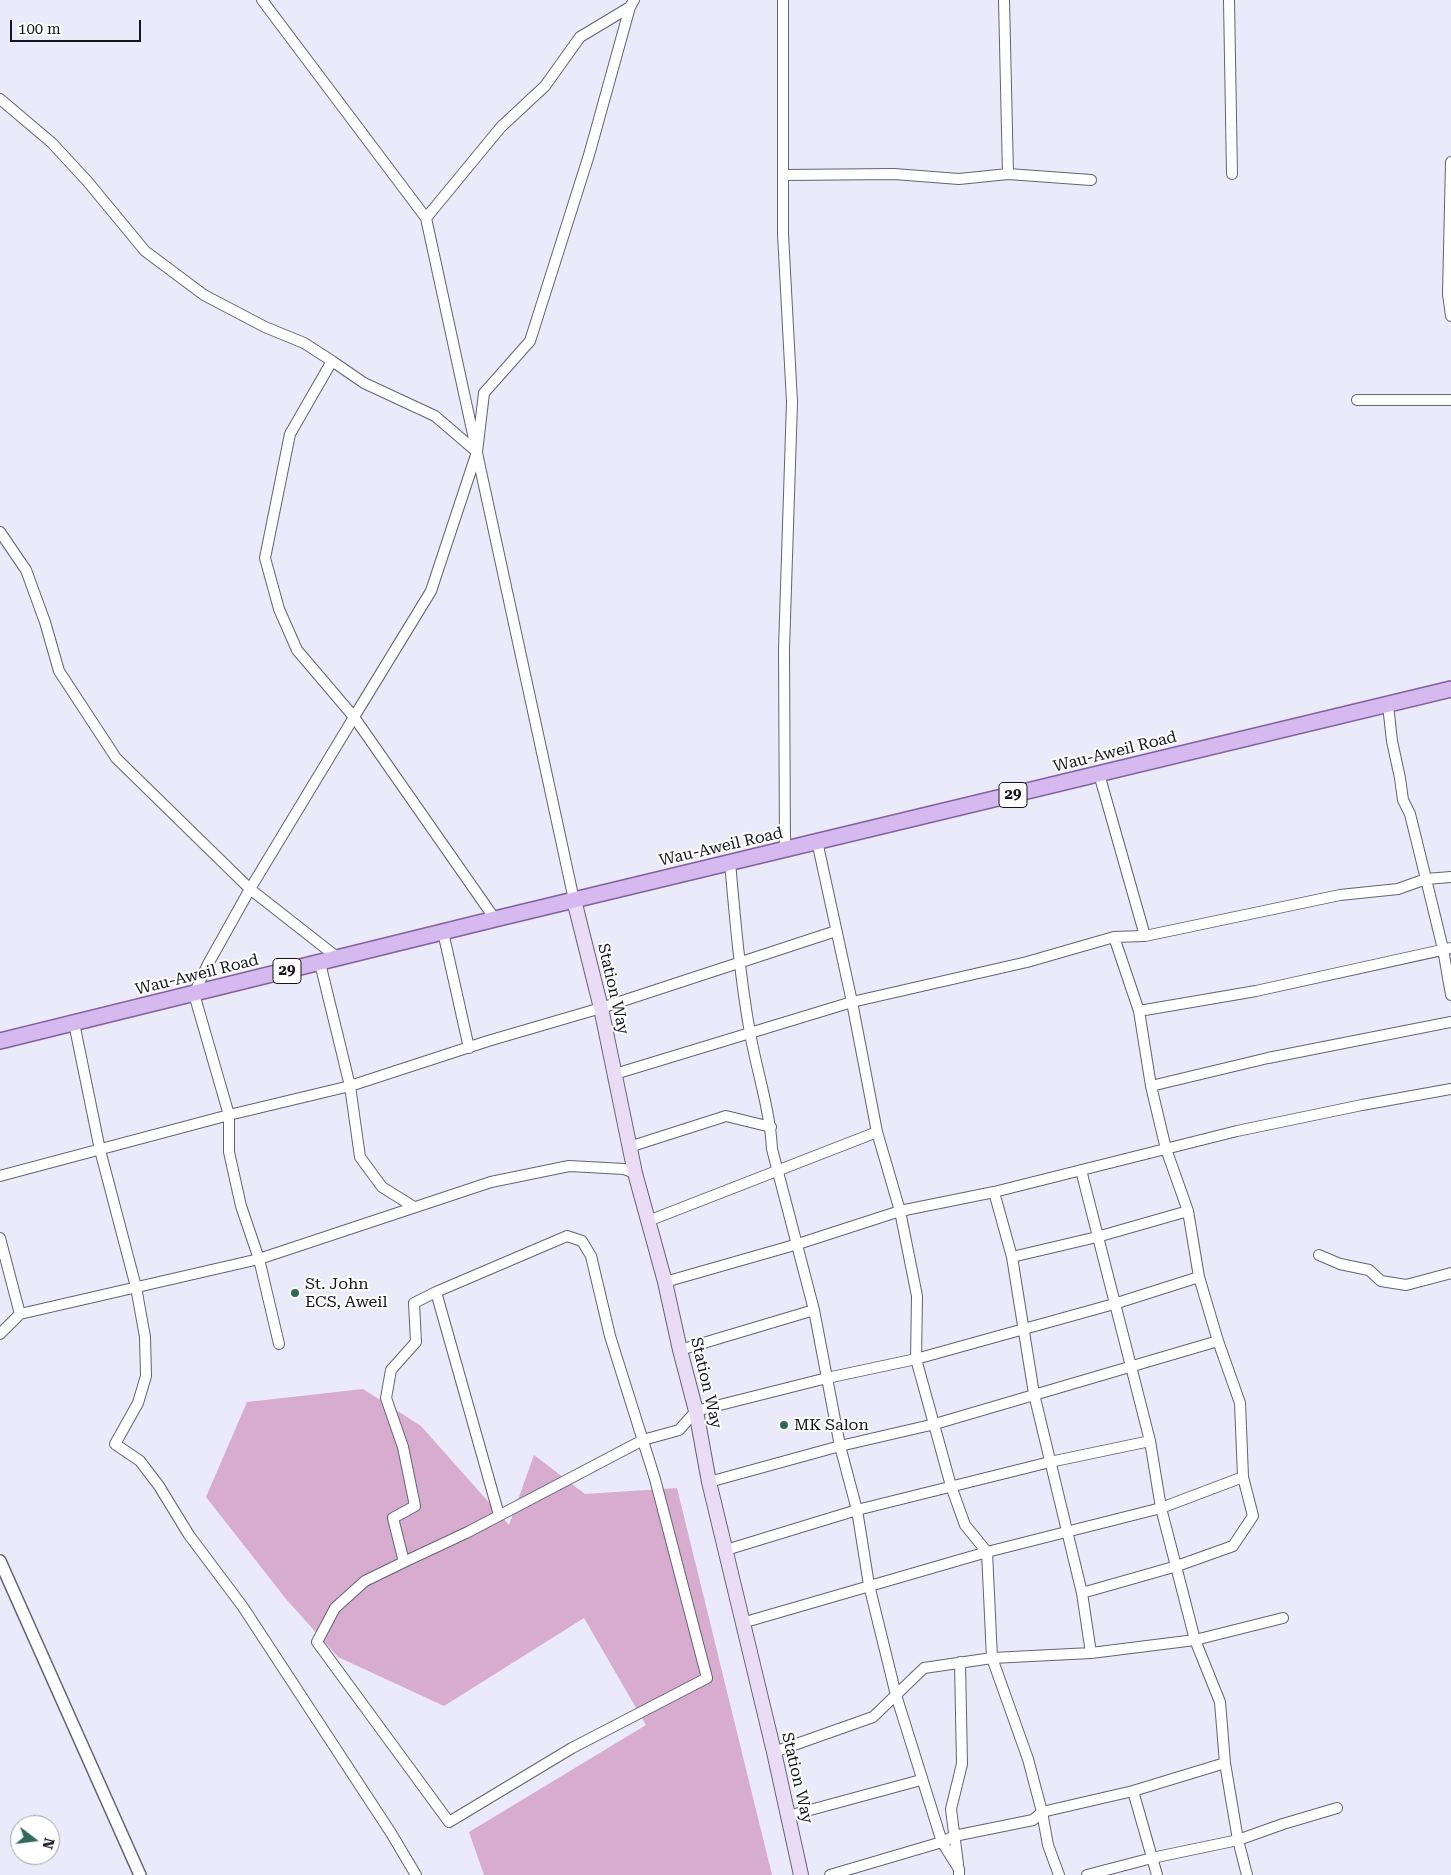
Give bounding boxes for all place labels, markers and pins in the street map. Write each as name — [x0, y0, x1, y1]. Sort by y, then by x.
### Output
place label: St. John ECS, Aweil — [305, 1274, 387, 1312]
marker: St. John ECS, Aweil — [289, 1287, 301, 1299]
place label: MK Salon — [794, 1415, 869, 1435]
marker: MK Salon — [778, 1419, 790, 1431]

